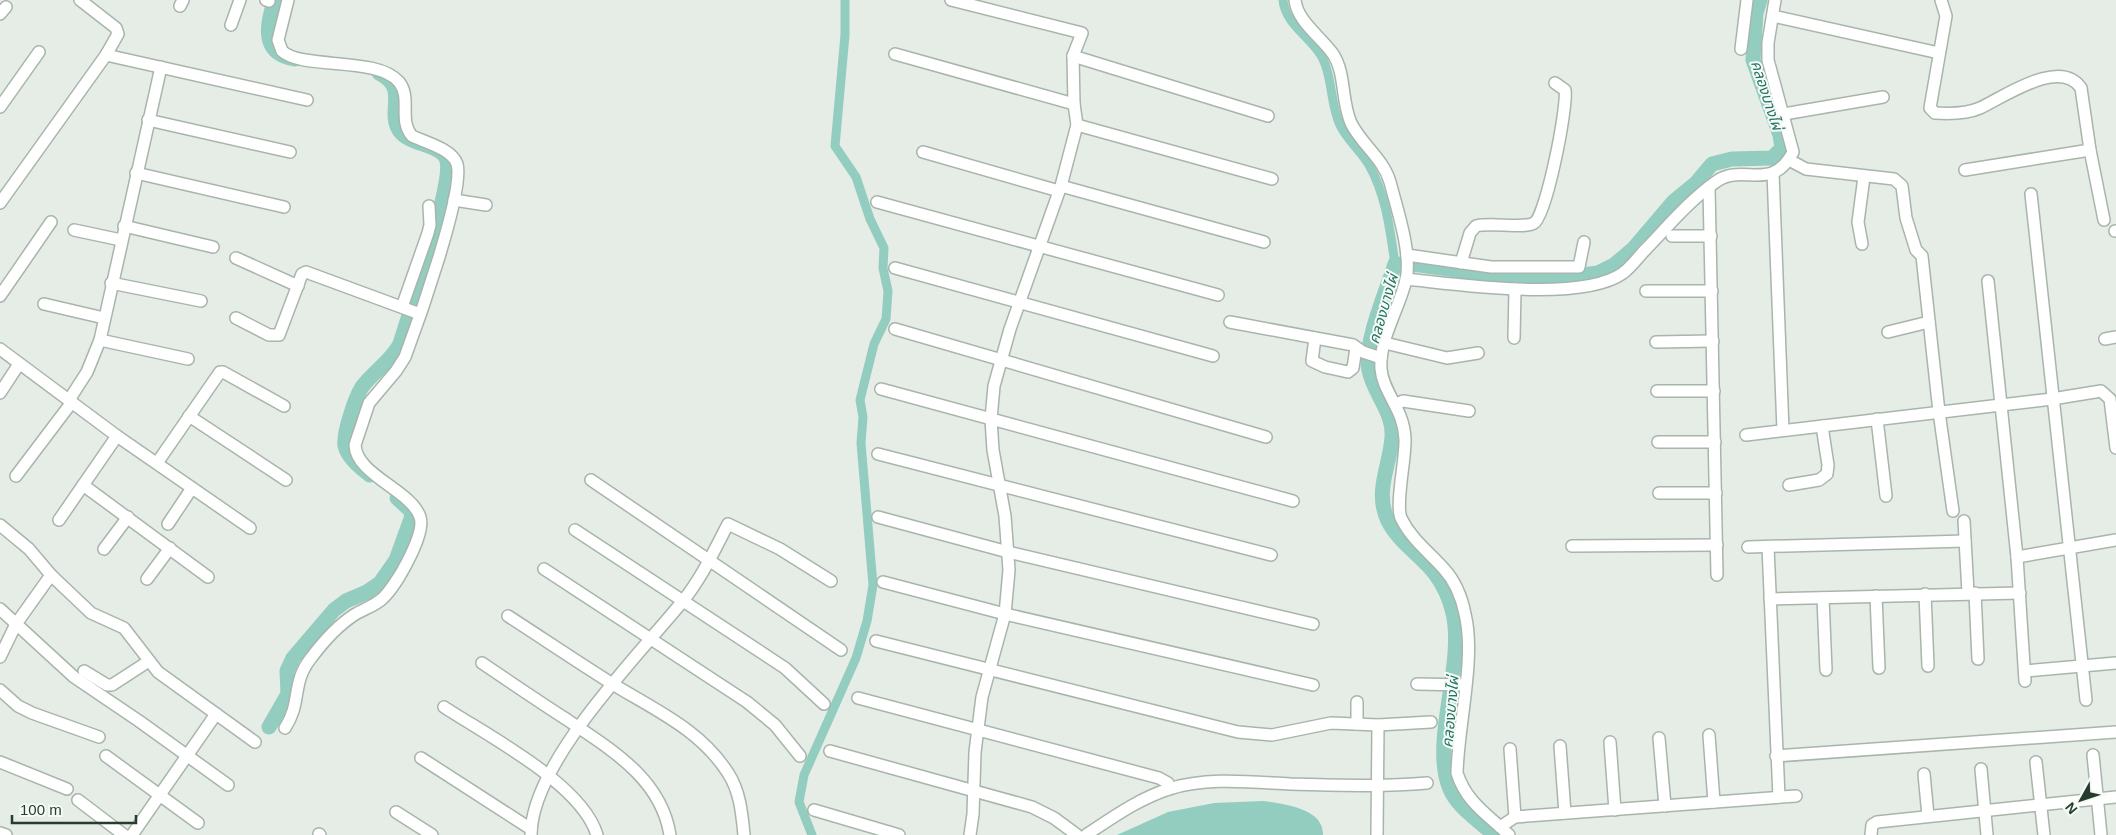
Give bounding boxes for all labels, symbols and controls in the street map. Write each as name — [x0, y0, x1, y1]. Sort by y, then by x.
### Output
water label: คลองบางไผ่ — [1748, 58, 1787, 134]
water label: คลองบางไผ่ — [1365, 270, 1402, 346]
water label: คลองบางไผ่ — [1438, 673, 1462, 749]
north arrow — [2056, 775, 2106, 825]
scale bar — [12, 792, 136, 824]
text: N — [2062, 799, 2080, 817]
text: 100 m — [20, 801, 62, 818]

